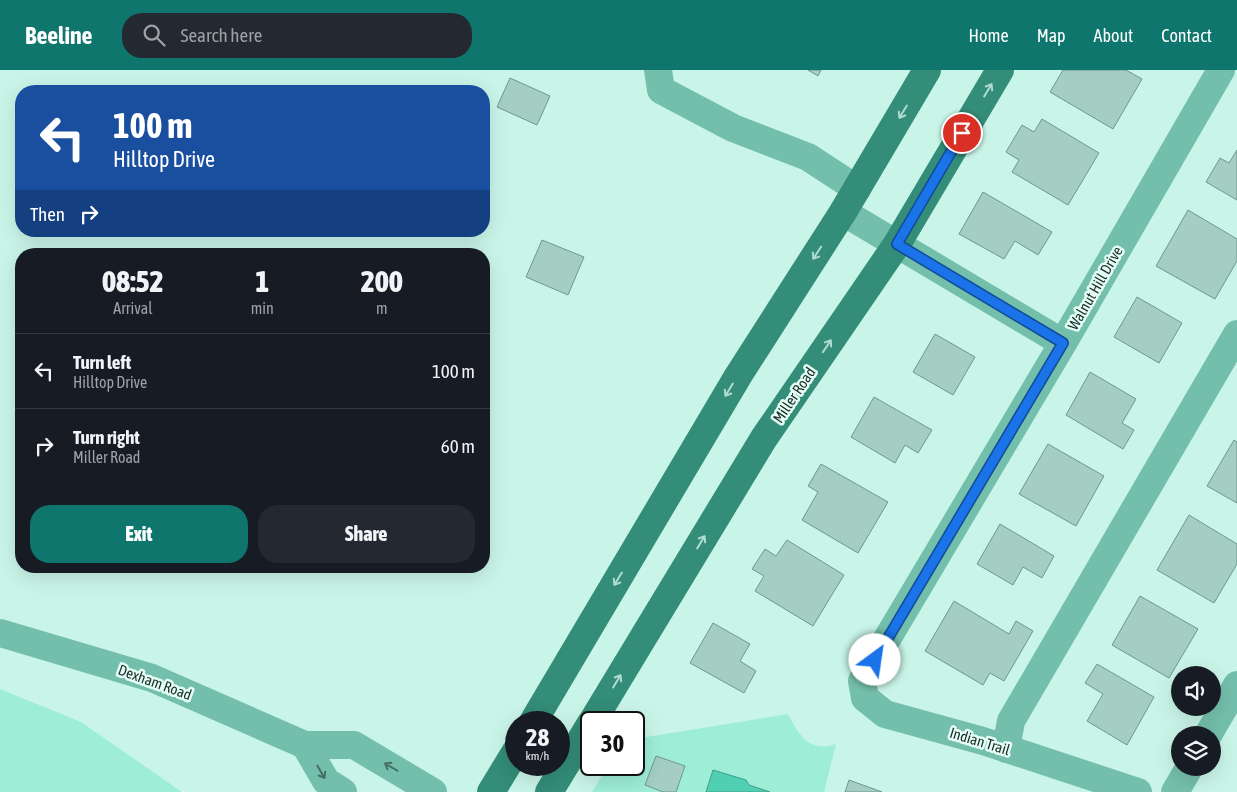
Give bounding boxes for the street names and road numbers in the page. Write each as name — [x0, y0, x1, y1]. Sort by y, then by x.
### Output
street label: Walnut Hill Drive — [1064, 243, 1126, 333]
street label: Miller Road — [769, 364, 819, 426]
street label: Dexham Road — [116, 661, 194, 703]
street label: Indian Trail — [948, 724, 1012, 758]

